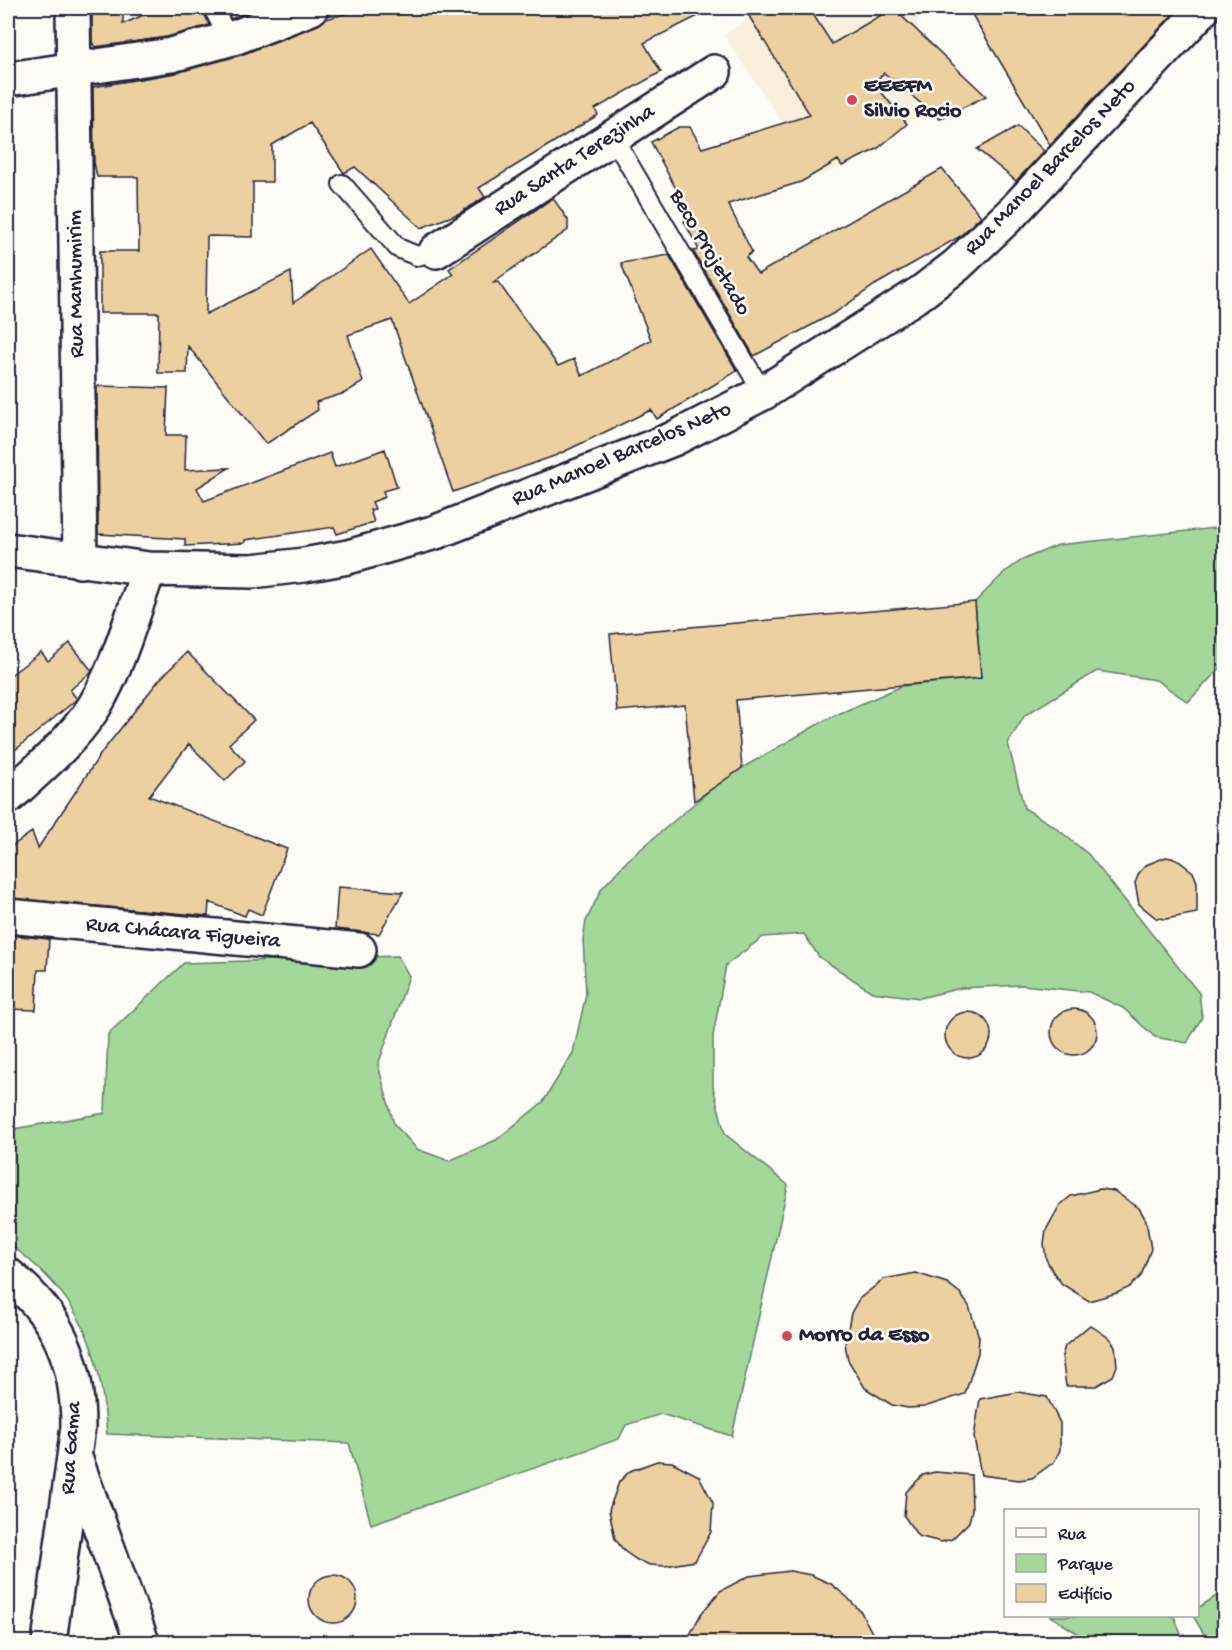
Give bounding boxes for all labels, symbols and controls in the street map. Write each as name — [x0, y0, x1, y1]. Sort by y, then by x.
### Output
place label: EEEFM Silvio Rocio — [864, 74, 962, 125]
street label: Rua Manoel Barcelos Neto — [960, 74, 1142, 262]
marker: EEEFM Silvio Rocio — [845, 93, 859, 107]
street label: Rua Santa Terezinha — [490, 99, 661, 223]
street label: Beco Projetado — [662, 184, 756, 321]
street label: Rua Manhumirim — [63, 209, 91, 358]
street label: Rua Manoel Barcelos Neto — [508, 397, 736, 513]
street label: Rua Chácara Figueira — [85, 913, 282, 956]
place label: Morro da Esso — [799, 1323, 930, 1349]
marker: Morro da Esso — [780, 1329, 794, 1343]
street label: Rua Gama — [56, 1400, 88, 1495]
legend — [1004, 1509, 1199, 1617]
text: Rua — [1058, 1525, 1087, 1546]
text: Parque — [1057, 1555, 1114, 1576]
text: Edifício — [1058, 1585, 1112, 1606]

